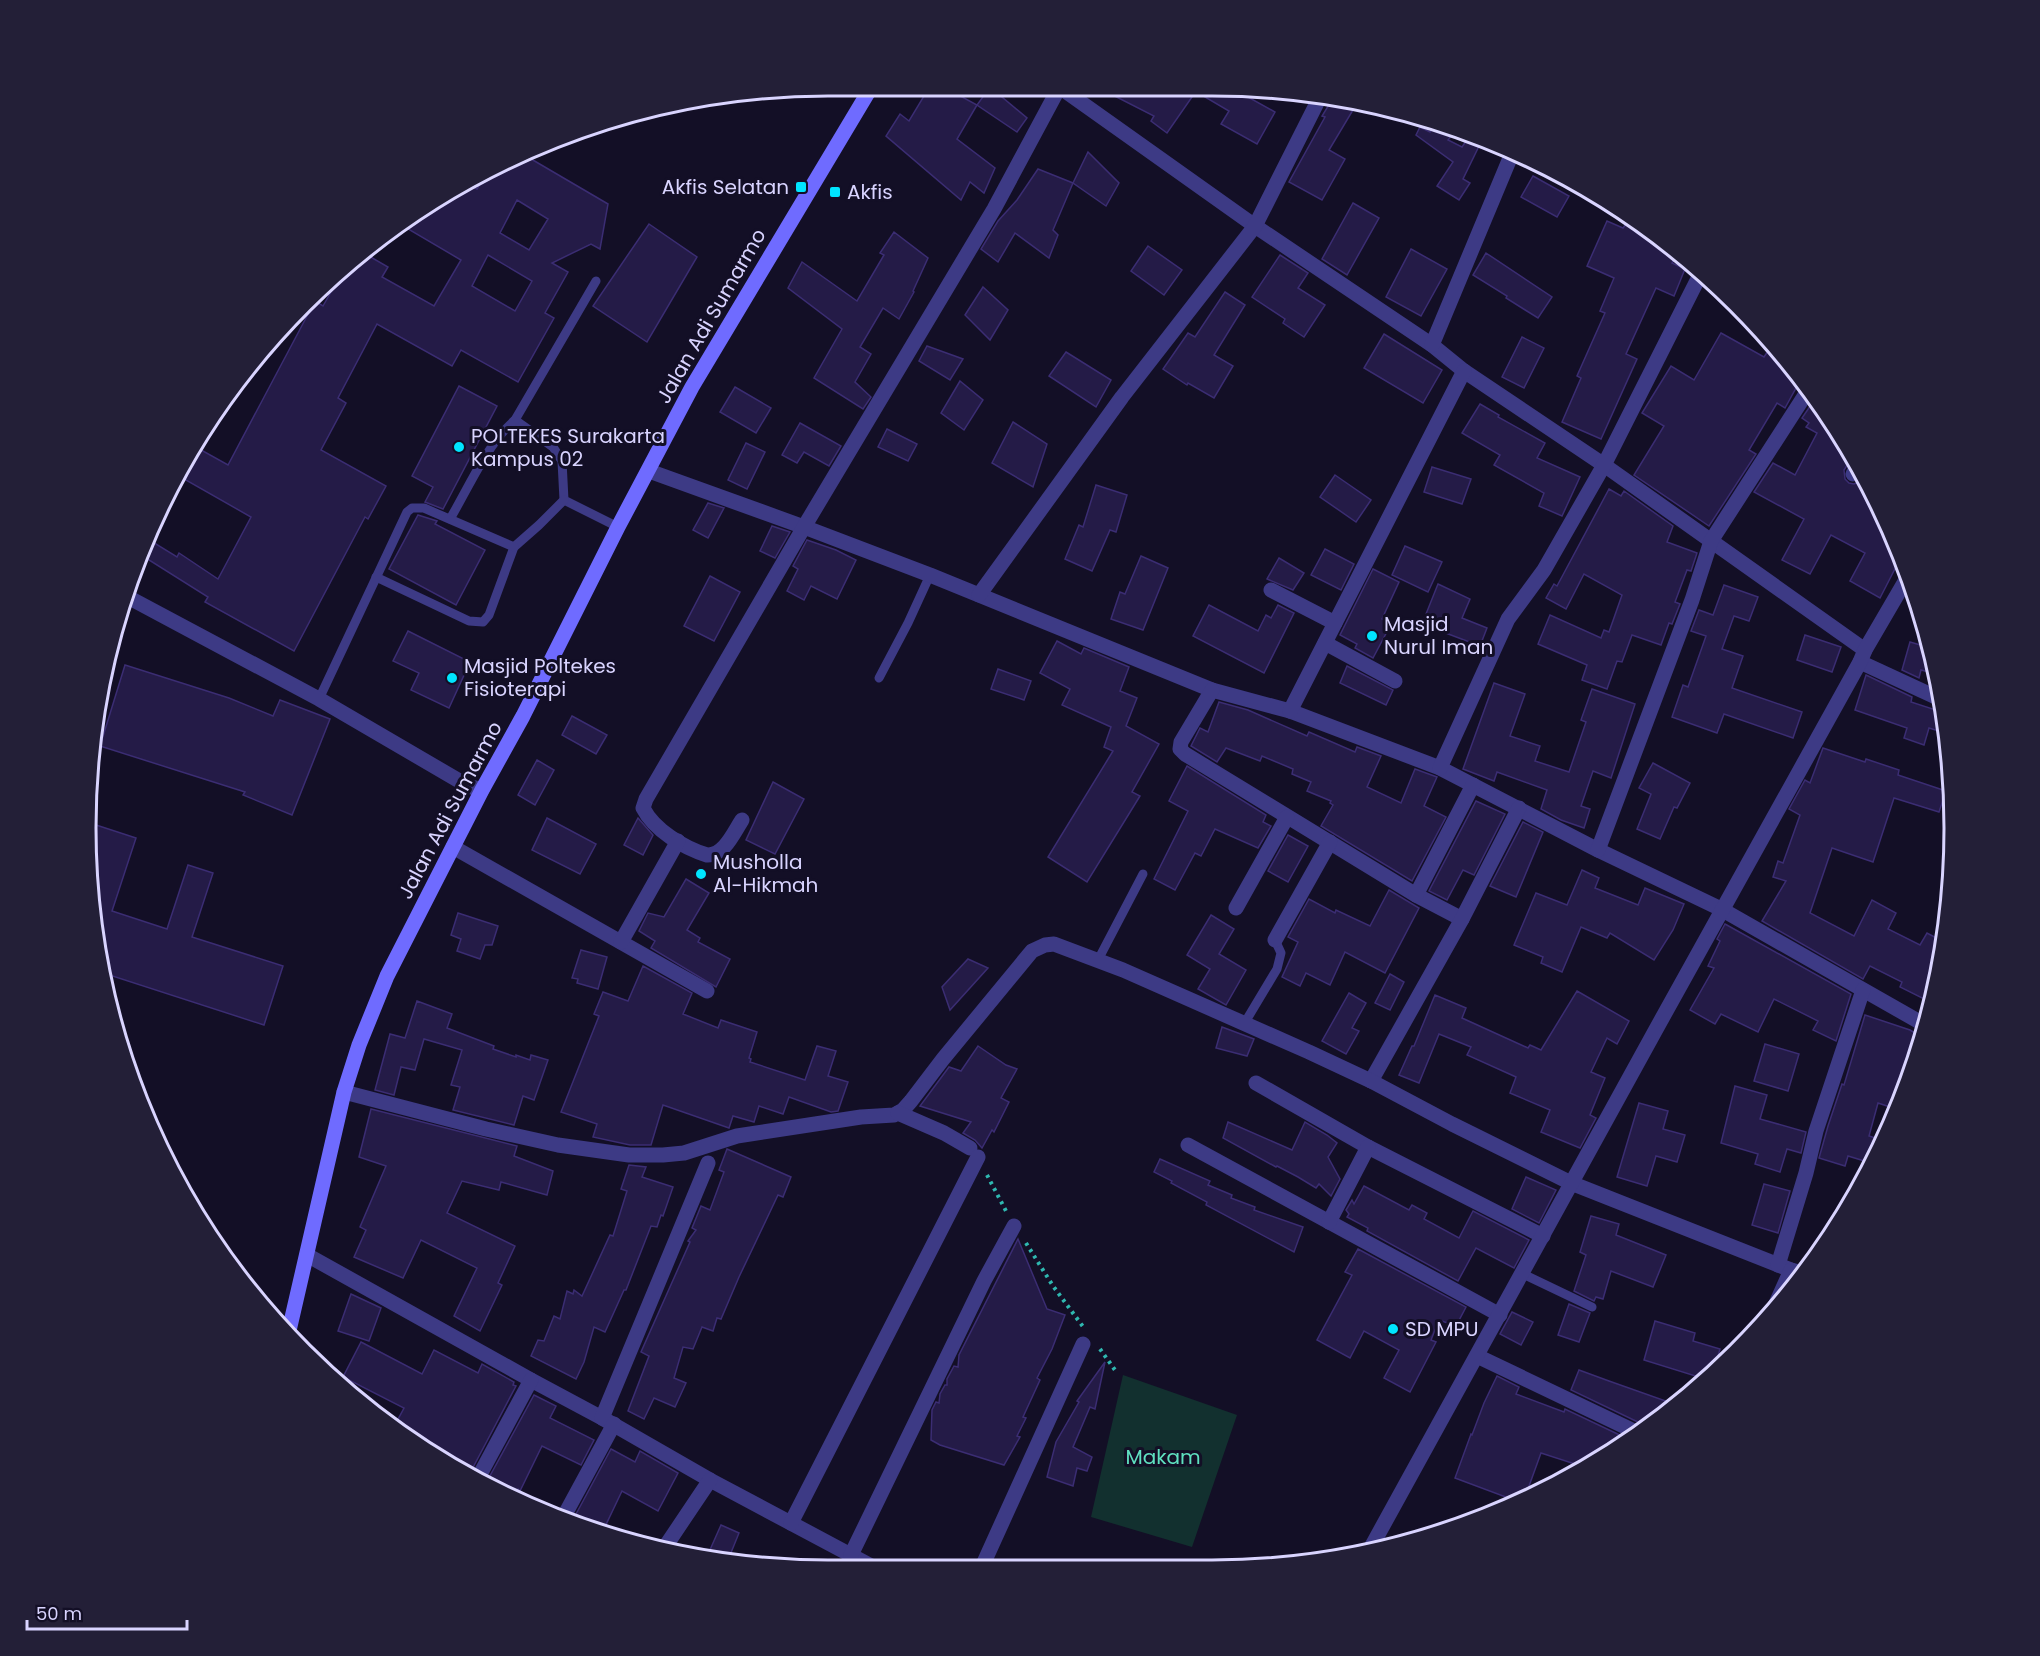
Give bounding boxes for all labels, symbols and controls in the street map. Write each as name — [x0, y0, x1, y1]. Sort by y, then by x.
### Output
place label: Akfis Selatan — [662, 173, 789, 201]
place label: Akfis — [847, 178, 893, 206]
marker: Akfis Selatan — [794, 180, 808, 194]
marker: Akfis — [828, 185, 842, 199]
street label: Jalan Adi Sumarmo — [650, 223, 772, 409]
place label: POLTEKES Surakarta Kampus 02 — [471, 422, 665, 473]
marker: POLTEKES Surakarta Kampus 02 — [452, 440, 466, 454]
place label: Masjid Nurul Iman — [1384, 610, 1493, 661]
marker: Masjid Nurul Iman — [1365, 629, 1379, 643]
place label: Masjid Poltekes Fisioterapi — [464, 652, 616, 703]
marker: Masjid Poltekes Fisioterapi — [445, 671, 459, 685]
street label: Jalan Adi Sumarmo — [391, 716, 509, 904]
place label: Musholla Al-Hikmah — [713, 848, 818, 899]
marker: Musholla Al-Hikmah — [694, 867, 708, 881]
place label: SD MPU — [1405, 1315, 1479, 1343]
marker: SD MPU — [1386, 1322, 1400, 1336]
park label: Makam — [1125, 1443, 1201, 1471]
scale bar — [27, 1593, 188, 1631]
text: 50 m — [36, 1601, 82, 1626]

